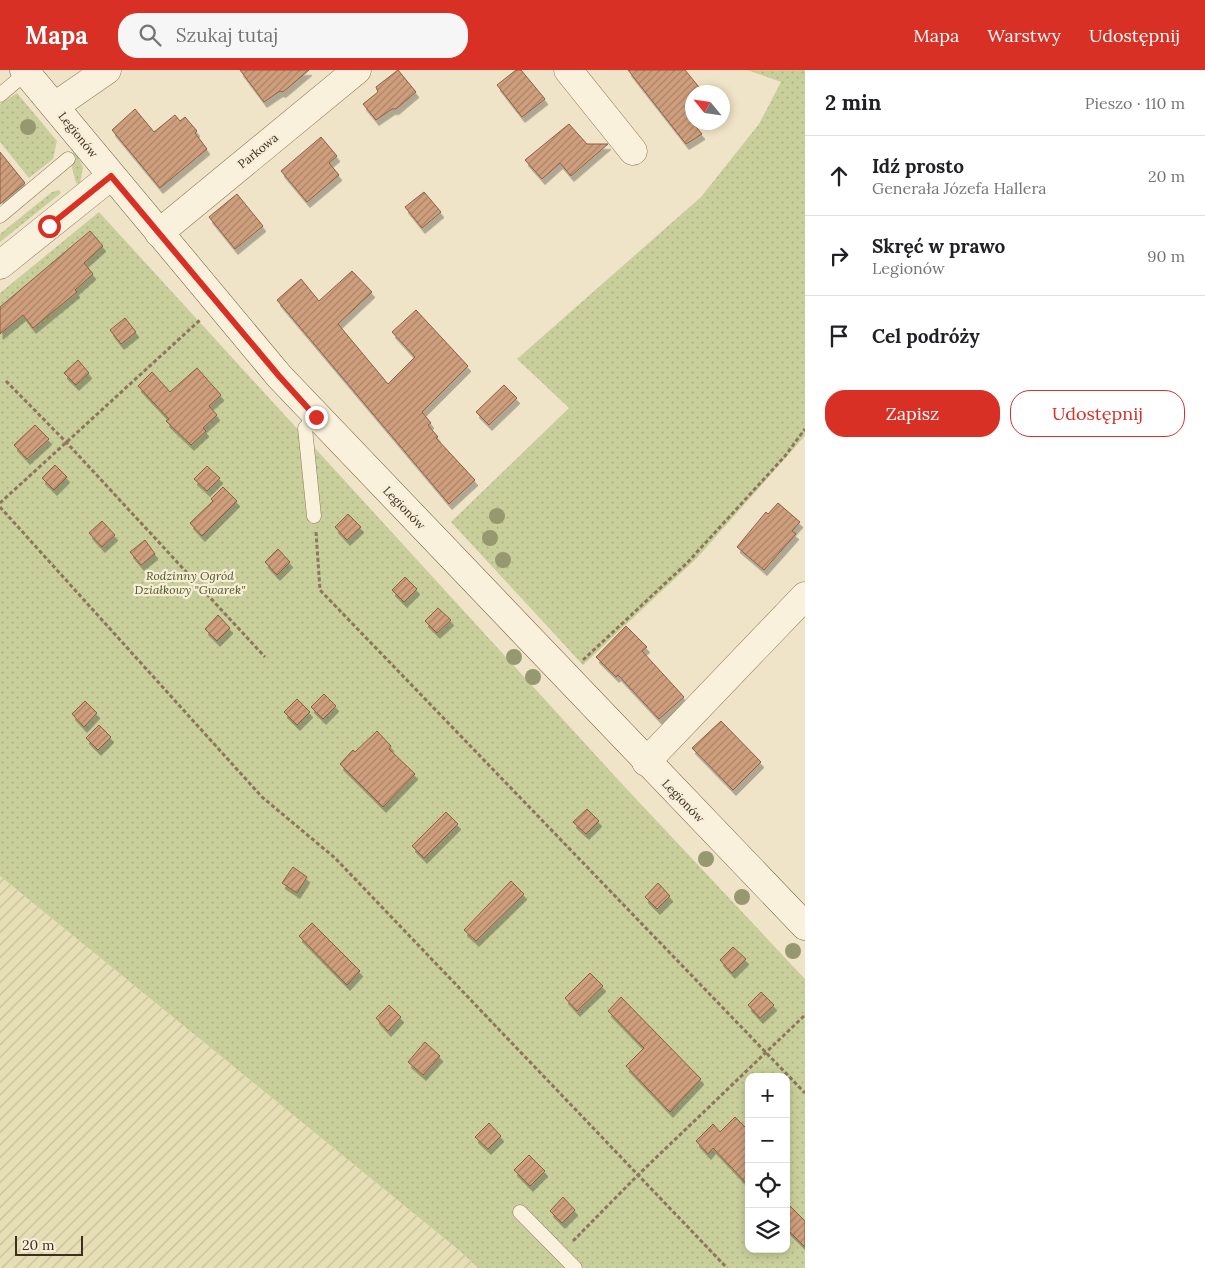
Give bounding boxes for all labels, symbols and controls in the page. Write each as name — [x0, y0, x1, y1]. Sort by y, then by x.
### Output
search box — [118, 13, 468, 58]
text: Mapa — [25, 20, 88, 51]
icon: search — [136, 21, 164, 49]
text: Szukaj tutaj — [176, 23, 278, 47]
text: Mapa — [913, 24, 959, 47]
text: Warstwy — [987, 24, 1061, 47]
text: Udostępnij — [1089, 24, 1180, 47]
north arrow — [685, 85, 730, 130]
text: 2 min — [825, 89, 881, 116]
text: Pieszo · 110 m — [1085, 93, 1185, 113]
street label: Legionów — [55, 109, 102, 161]
street label: Parkowa — [235, 130, 281, 171]
text: Idź prosto — [872, 154, 964, 178]
icon: ahead — [825, 162, 853, 190]
text: 20 m — [1148, 166, 1185, 186]
text: Generała Józefa Hallera — [872, 178, 1047, 198]
route start — [38, 215, 61, 238]
text: Skręć w prawo — [872, 234, 1005, 258]
icon: right — [825, 242, 853, 270]
text: 90 m — [1147, 246, 1185, 266]
text: Legionów — [872, 258, 945, 278]
icon: arrive — [825, 322, 853, 350]
text: Cel podróży — [872, 324, 980, 348]
button: Zapisz — [825, 390, 1000, 437]
button: Udostępnij — [1010, 390, 1185, 437]
route end — [305, 406, 328, 429]
street label: Legionów — [380, 483, 429, 533]
park label: Rodzinny Ogród Działkowy "Gwarek" — [135, 568, 245, 597]
street label: Legionów — [659, 776, 708, 826]
map controls — [745, 1073, 790, 1253]
button: + — [745, 1073, 790, 1118]
button: − — [745, 1118, 790, 1163]
button: locate — [745, 1163, 790, 1208]
button: layers — [745, 1208, 790, 1253]
scale bar — [15, 1233, 82, 1256]
text: 20 m — [22, 1236, 54, 1254]

